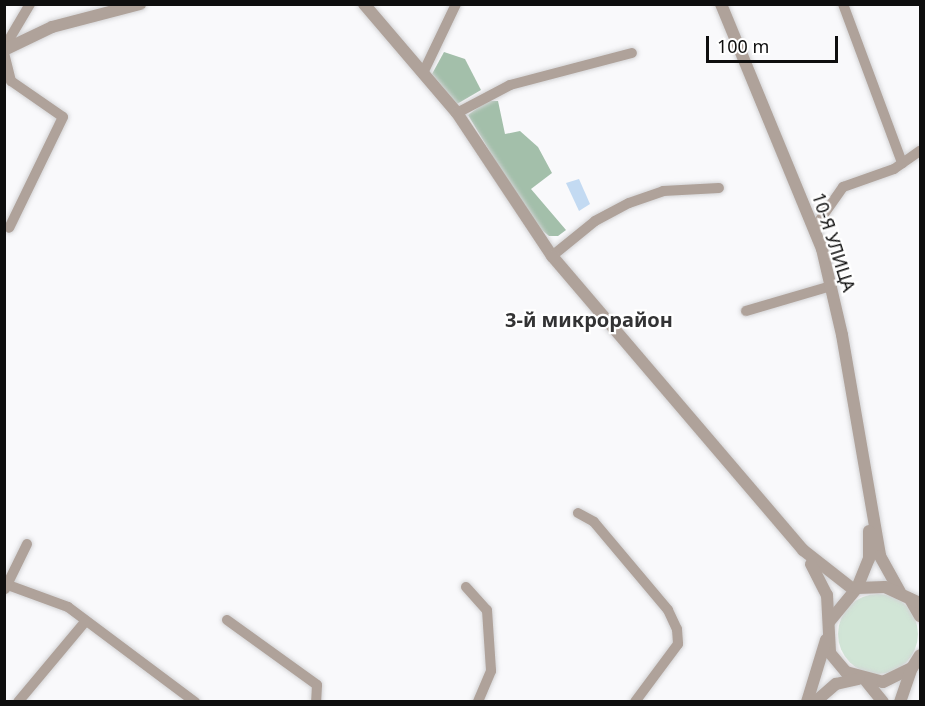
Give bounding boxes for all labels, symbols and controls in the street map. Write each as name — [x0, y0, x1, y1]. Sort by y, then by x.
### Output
scale bar — [709, 24, 841, 62]
text: 100 m — [717, 34, 769, 58]
street label: 10-Я УЛИЦА — [808, 190, 860, 294]
district label: 3-й микрорайон — [505, 307, 673, 331]

